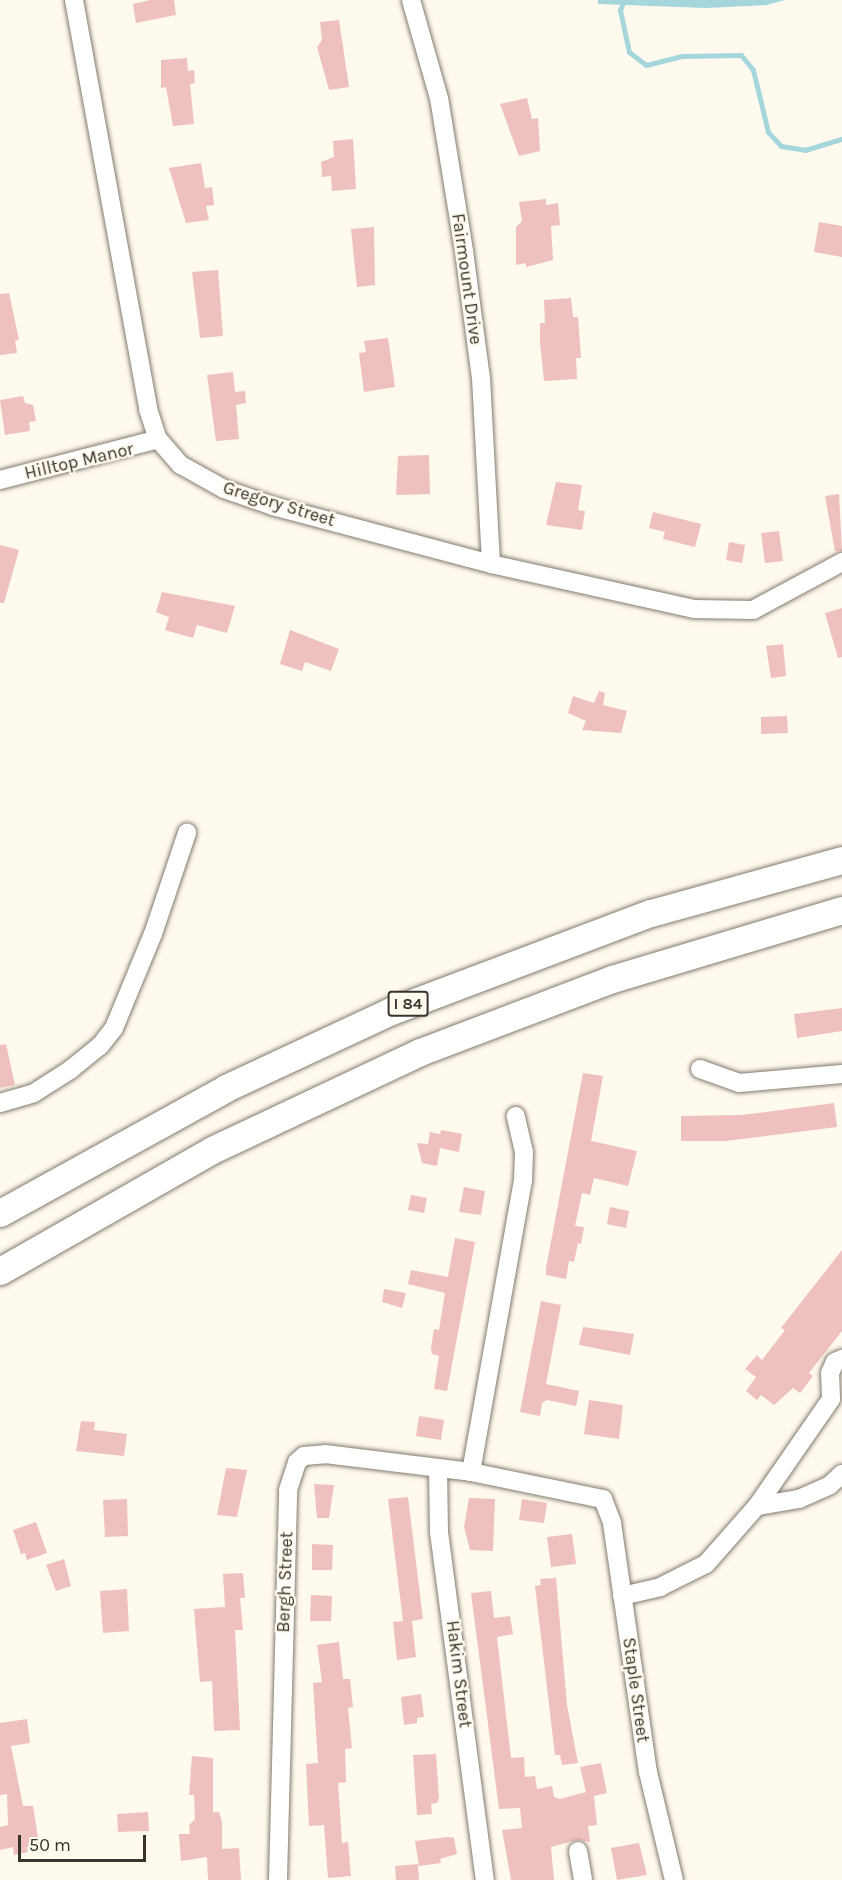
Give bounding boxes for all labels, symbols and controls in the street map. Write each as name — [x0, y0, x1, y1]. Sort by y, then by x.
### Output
street label: Fairmount Drive — [447, 212, 487, 346]
street label: Hilltop Manor — [22, 438, 136, 484]
street label: Gregory Street — [220, 477, 338, 531]
road number: I 84 — [387, 991, 429, 1017]
street label: Bergh Street — [272, 1531, 298, 1633]
street label: Hakim Street — [442, 1619, 476, 1729]
street label: Staple Street — [618, 1636, 654, 1744]
scale bar — [21, 1823, 148, 1861]
text: 50 m — [29, 1834, 71, 1856]

